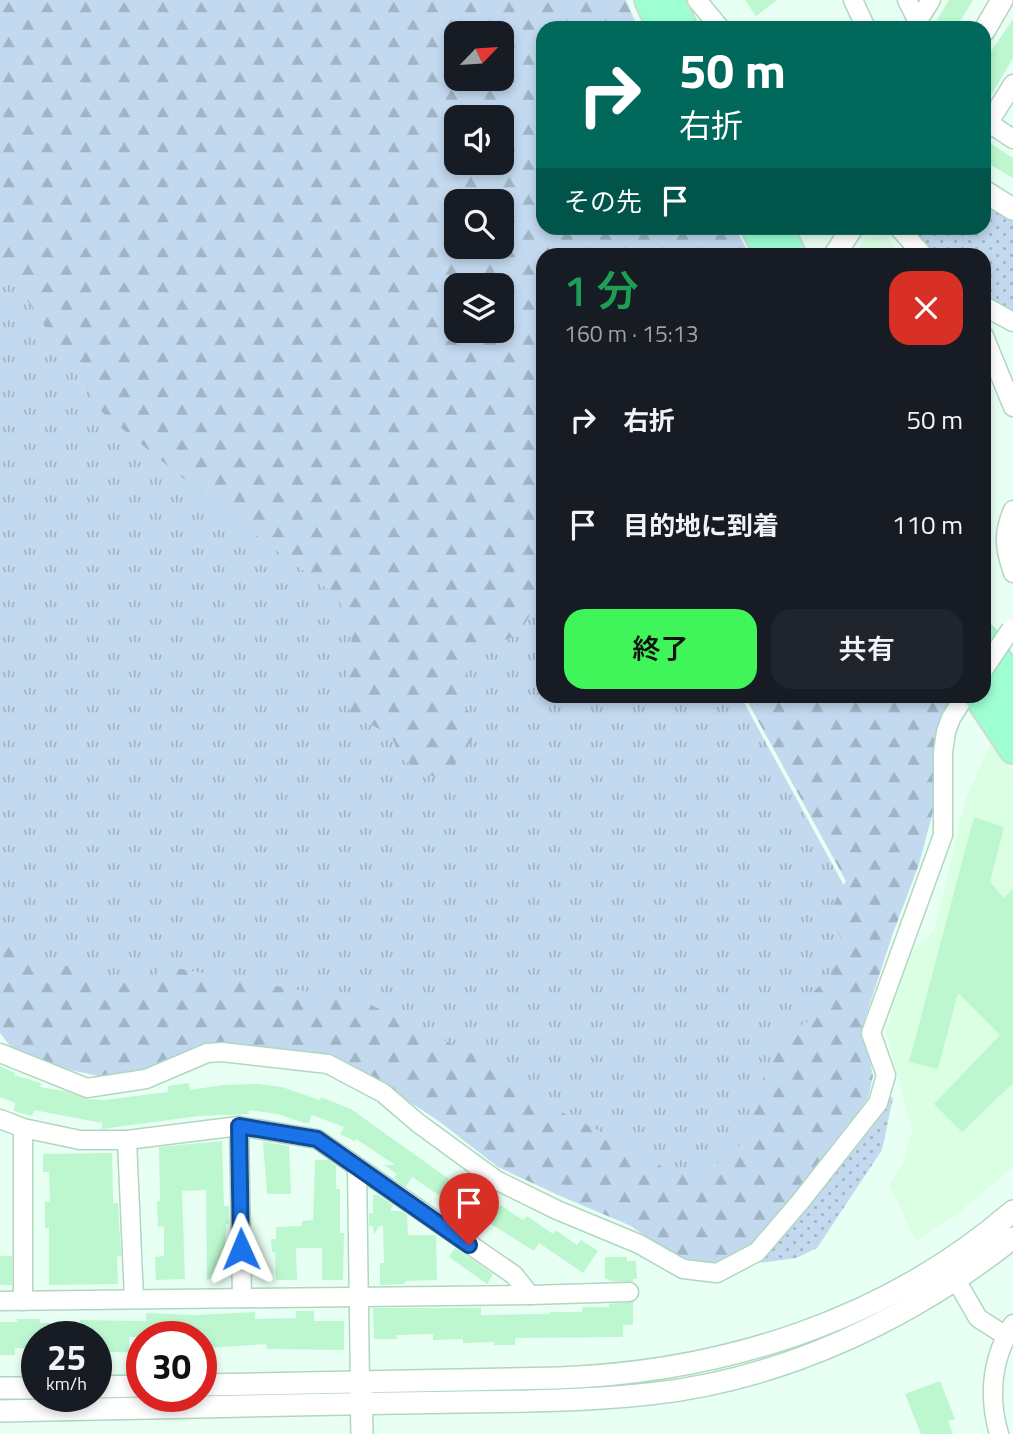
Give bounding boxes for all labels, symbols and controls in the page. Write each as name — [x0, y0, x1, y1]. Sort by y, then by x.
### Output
north arrow — [444, 21, 514, 91]
map controls — [444, 21, 514, 343]
text: 50 m — [679, 32, 786, 107]
icon: right — [564, 49, 655, 140]
text: 右折 — [679, 101, 743, 149]
button: sound — [444, 105, 514, 175]
text: その先 — [564, 182, 642, 221]
icon: arrive — [656, 182, 694, 220]
button: search — [444, 189, 514, 259]
text: 1 分 — [564, 258, 639, 322]
button: close — [889, 271, 963, 345]
button: layers — [444, 273, 514, 343]
text: 160 m · 15:13 — [564, 316, 699, 351]
text: 50 m — [906, 400, 963, 439]
icon: right — [564, 401, 602, 439]
text: 右折 — [623, 401, 675, 440]
text: 110 m — [892, 505, 963, 544]
icon: arrive — [564, 506, 602, 544]
text: 目的地に到着 — [623, 506, 779, 545]
button: 終了 — [564, 609, 757, 689]
button: 共有 — [771, 609, 963, 689]
pin — [439, 1173, 499, 1245]
icon: arrive — [450, 1184, 488, 1222]
position arrow — [204, 1212, 278, 1286]
speed limit sign: 30 — [126, 1321, 217, 1412]
text: 25 — [47, 1330, 86, 1384]
text: km/h — [46, 1370, 87, 1397]

